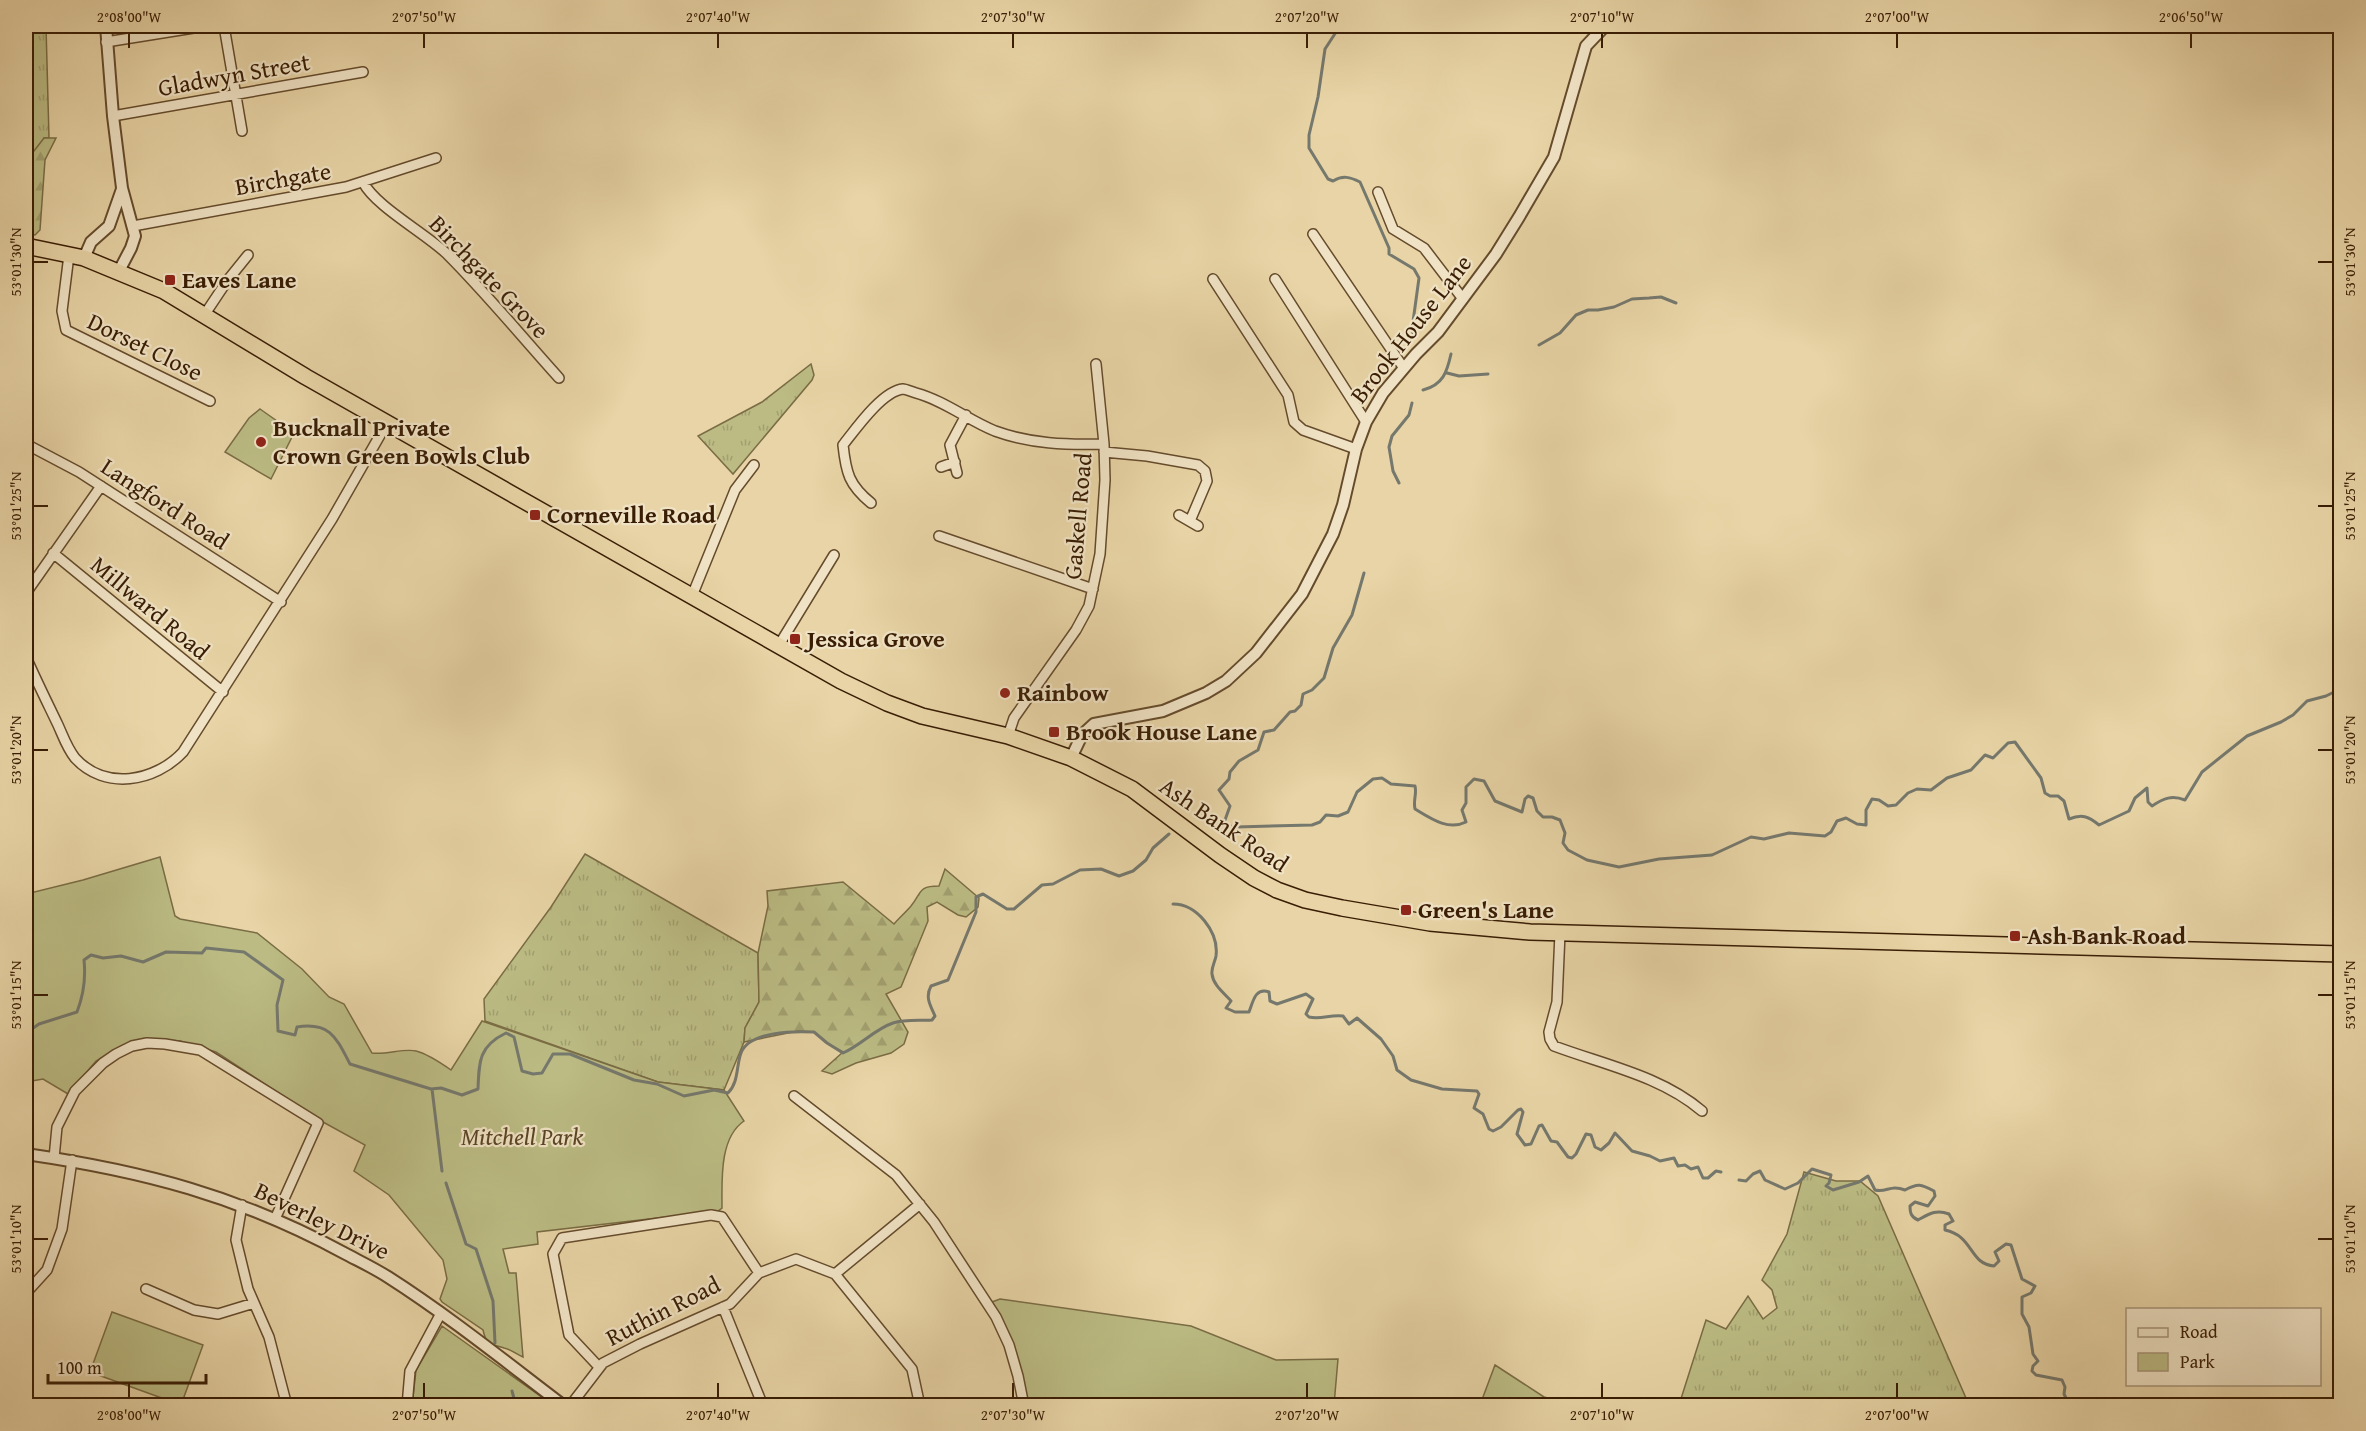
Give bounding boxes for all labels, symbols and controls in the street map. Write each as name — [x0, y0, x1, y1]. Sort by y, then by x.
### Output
text: 2°08'00"W — [97, 6, 162, 27]
text: 2°07'50"W — [392, 6, 457, 27]
text: 2°07'40"W — [686, 6, 751, 27]
text: 2°07'30"W — [981, 6, 1046, 27]
text: 2°07'20"W — [1275, 6, 1340, 27]
text: 2°07'10"W — [1570, 6, 1635, 27]
text: 2°07'00"W — [1865, 6, 1930, 27]
text: 2°06'50"W — [2159, 6, 2224, 27]
street label: Gladwyn Street — [155, 44, 313, 105]
street label: Birchgate — [232, 153, 334, 204]
street label: Birchgate Grove — [421, 207, 558, 346]
text: 53°01'30"N — [5, 227, 26, 296]
text: 53°01'30"N — [2339, 227, 2360, 296]
street label: Brook House Lane — [1341, 247, 1480, 410]
place label: Eaves Lane — [182, 262, 297, 297]
marker: Eaves Lane — [163, 273, 177, 287]
street label: Dorset Close — [82, 304, 209, 389]
place label: Bucknall Private Crown Green Bowls Club — [273, 410, 530, 473]
marker: Bucknall Private Crown Green Bowls Club — [254, 435, 268, 449]
street label: Langford Road — [94, 449, 236, 558]
street label: Gaskell Road — [1055, 451, 1100, 581]
text: 53°01'25"N — [5, 471, 26, 540]
text: 53°01'25"N — [2339, 471, 2360, 540]
place label: Corneville Road — [547, 497, 716, 532]
marker: Corneville Road — [528, 508, 542, 522]
street label: Millward Road — [83, 547, 218, 668]
place label: Jessica Grove — [803, 621, 945, 656]
marker: Jessica Grove — [788, 632, 802, 646]
place label: Rainbow — [1017, 675, 1109, 710]
marker: Rainbow — [998, 686, 1012, 700]
place label: Brook House Lane — [1066, 714, 1257, 749]
text: 53°01'20"N — [5, 715, 26, 784]
text: 53°01'20"N — [2339, 715, 2360, 784]
marker: Brook House Lane — [1047, 725, 1061, 739]
street label: Ash Bank Road — [1153, 768, 1296, 881]
place label: Green's Lane — [1418, 892, 1554, 927]
marker: Green's Lane — [1399, 903, 1413, 917]
place label: Ash Bank Road — [2027, 918, 2186, 953]
marker: Ash Bank Road — [2008, 929, 2022, 943]
text: 53°01'15"N — [5, 960, 26, 1029]
text: 53°01'15"N — [2339, 960, 2360, 1029]
park label: Mitchell Park — [461, 1119, 583, 1154]
street label: Beverley Drive — [249, 1173, 396, 1268]
text: 53°01'10"N — [5, 1204, 26, 1273]
text: 53°01'10"N — [2339, 1204, 2360, 1273]
street label: Ruthin Road — [599, 1267, 726, 1354]
legend — [2126, 1308, 2321, 1386]
text: Road — [2180, 1318, 2218, 1345]
scale bar — [48, 1347, 206, 1385]
text: Park — [2180, 1348, 2216, 1375]
text: 100 m — [57, 1354, 102, 1381]
text: 2°08'00"W — [97, 1404, 162, 1425]
text: 2°07'50"W — [392, 1404, 457, 1425]
text: 2°07'40"W — [686, 1404, 751, 1425]
text: 2°07'30"W — [981, 1404, 1046, 1425]
text: 2°07'20"W — [1275, 1404, 1340, 1425]
text: 2°07'10"W — [1570, 1404, 1635, 1425]
text: 2°07'00"W — [1865, 1404, 1930, 1425]

